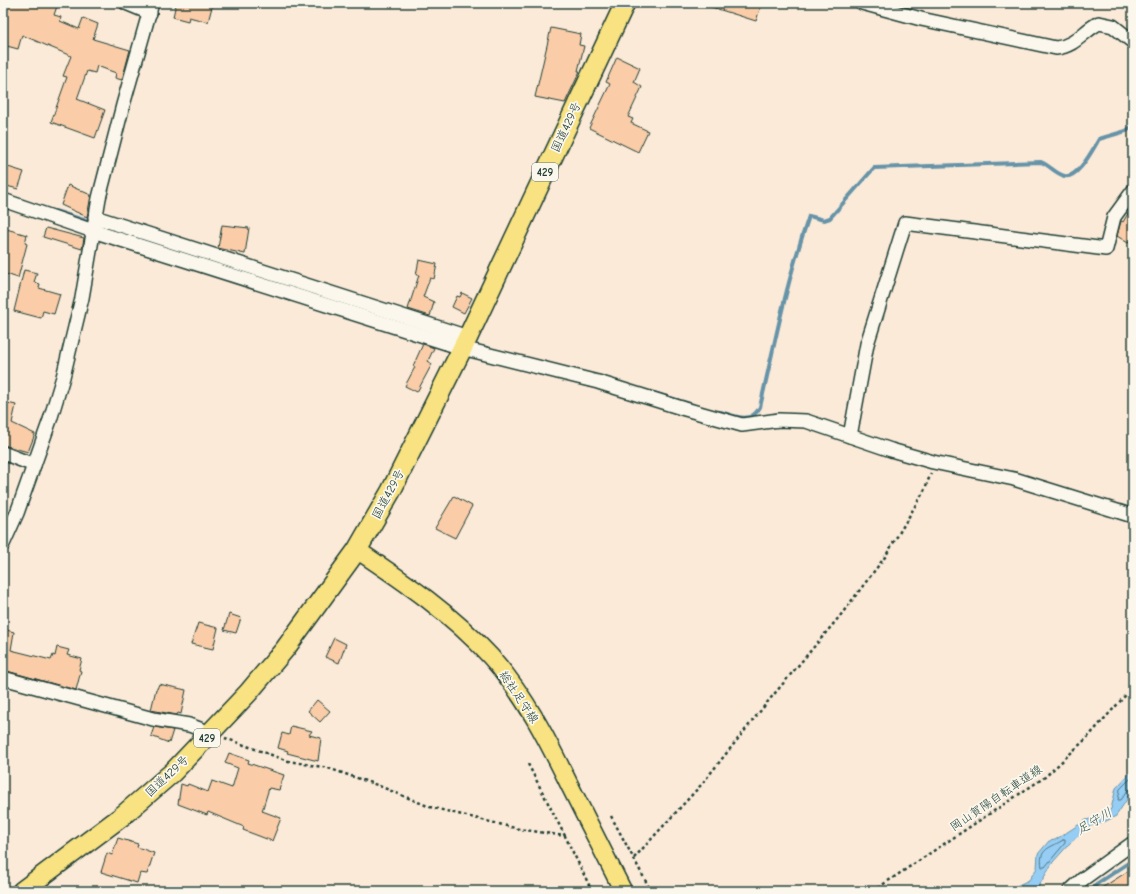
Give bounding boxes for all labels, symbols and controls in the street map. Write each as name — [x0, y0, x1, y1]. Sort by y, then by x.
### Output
street label: 国道429号 — [548, 99, 584, 155]
road number: 429 — [532, 163, 558, 181]
street label: 国道429号 — [369, 467, 407, 521]
street label: 総社足守線 — [496, 668, 542, 726]
road number: 429 — [194, 729, 220, 747]
street label: 国道429号 — [142, 752, 192, 800]
street label: 岡山賀陽自転車道線 — [947, 762, 1045, 834]
water label: 足守川 — [1073, 805, 1115, 837]

